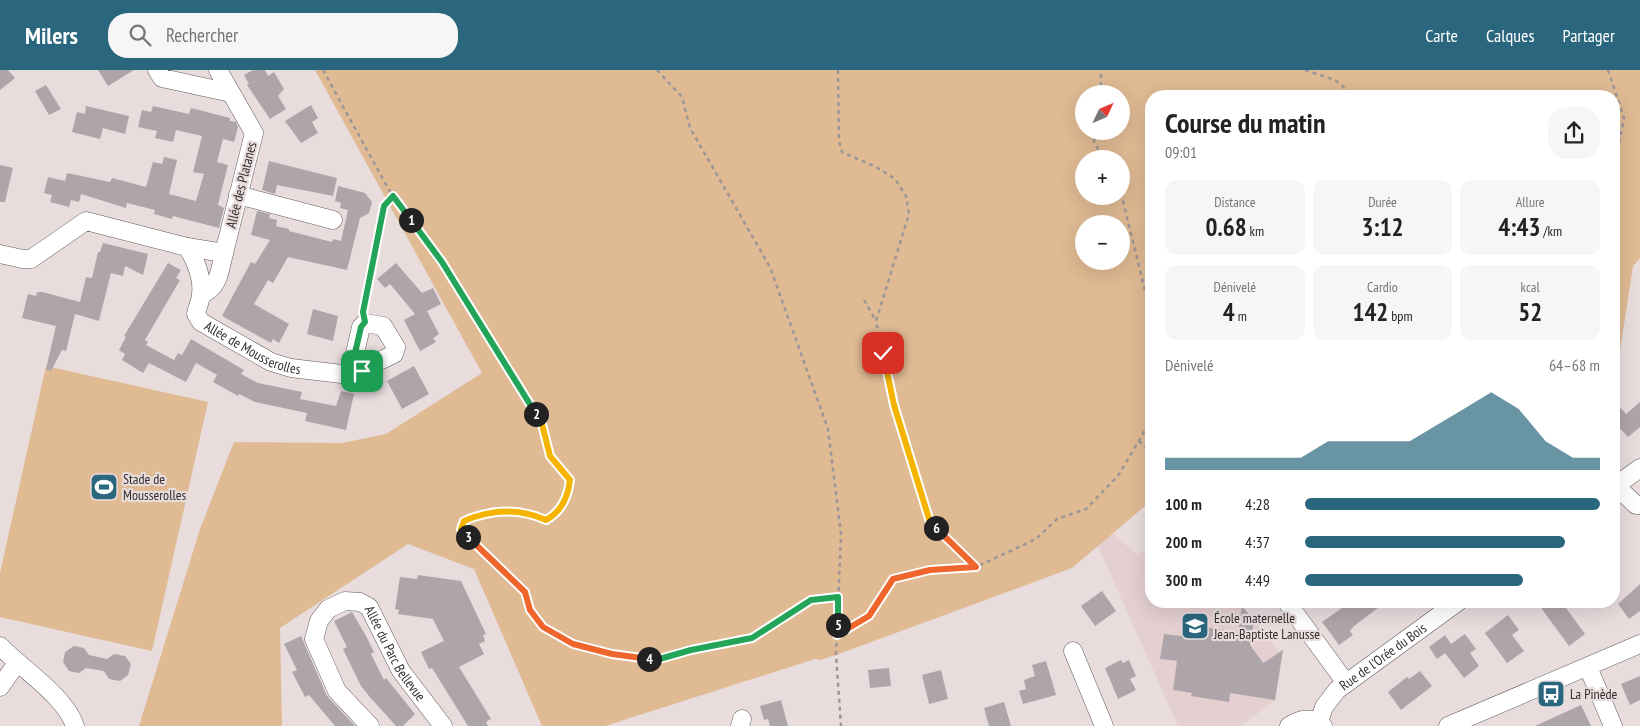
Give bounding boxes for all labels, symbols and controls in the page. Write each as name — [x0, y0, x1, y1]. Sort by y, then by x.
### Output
search box — [108, 13, 458, 58]
text: Milers — [25, 20, 78, 51]
icon: search — [126, 21, 154, 49]
text: Rechercher — [166, 23, 238, 47]
text: Carte — [1425, 24, 1458, 47]
text: Calques — [1486, 24, 1535, 47]
text: Partager — [1563, 24, 1615, 47]
north arrow — [1075, 85, 1130, 140]
map controls — [1075, 85, 1130, 270]
text: Course du matin — [1165, 104, 1326, 141]
button: share — [1548, 107, 1600, 159]
street label: Allée des Platanes — [222, 140, 260, 230]
text: 09:01 — [1165, 142, 1197, 162]
button: + — [1075, 150, 1130, 205]
text: Distance — [1214, 193, 1255, 211]
text: Durée — [1368, 193, 1397, 211]
text: Allure — [1516, 193, 1545, 211]
pin: 1 — [398, 208, 424, 232]
text: 1 — [408, 211, 415, 229]
text: 0.68 — [1205, 211, 1247, 243]
text: 3:12 — [1361, 211, 1404, 243]
text: 4:43 — [1498, 211, 1540, 243]
button: − — [1075, 215, 1130, 270]
text: km — [1247, 222, 1264, 240]
text: /km — [1540, 222, 1562, 240]
text: Dénivelé — [1214, 278, 1256, 296]
text: Cardio — [1367, 278, 1398, 296]
text: kcal — [1521, 278, 1540, 296]
text: 4 — [1223, 296, 1235, 328]
text: 142 — [1352, 296, 1388, 328]
text: 52 — [1518, 296, 1542, 328]
text: m — [1235, 307, 1247, 325]
text: bpm — [1388, 307, 1413, 325]
street label: Allée de Mousserolles — [201, 317, 302, 378]
pin — [862, 332, 904, 374]
icon: check — [869, 339, 897, 367]
pin — [341, 350, 383, 392]
text: Dénivelé — [1165, 355, 1214, 375]
text: 64–68 m — [1549, 355, 1600, 375]
icon: arrive — [348, 357, 376, 385]
pin: 2 — [524, 402, 548, 426]
text: 2 — [533, 405, 540, 423]
place label: Stade de Mousserolles — [123, 470, 186, 504]
sports icon: Stade de Mousserolles — [89, 472, 119, 502]
text: 100 m — [1165, 494, 1202, 514]
text: 4:28 — [1245, 494, 1270, 514]
pin: 6 — [924, 516, 948, 540]
text: 6 — [933, 519, 940, 537]
pin: 3 — [456, 524, 480, 550]
text: 3 — [465, 528, 472, 546]
text: 200 m — [1165, 532, 1202, 552]
text: 4:37 — [1245, 532, 1270, 552]
text: 300 m — [1165, 570, 1202, 590]
text: 4:49 — [1245, 570, 1270, 590]
street label: Allée du Parc Bellevue — [361, 602, 430, 705]
place label: École maternelle Jean-Baptiste Lanusse — [1213, 609, 1320, 643]
school or university icon: École maternelle Jean-Baptiste Lanusse — [1180, 611, 1210, 641]
pin: 5 — [826, 612, 850, 638]
text: 5 — [835, 616, 842, 634]
street label: Rue de l'Orée du Bois — [1336, 619, 1430, 694]
pin: 4 — [636, 646, 662, 672]
text: 4 — [646, 650, 653, 668]
bus stop icon: La Pinède — [1536, 679, 1566, 709]
place label: La Pinède — [1570, 685, 1618, 703]

